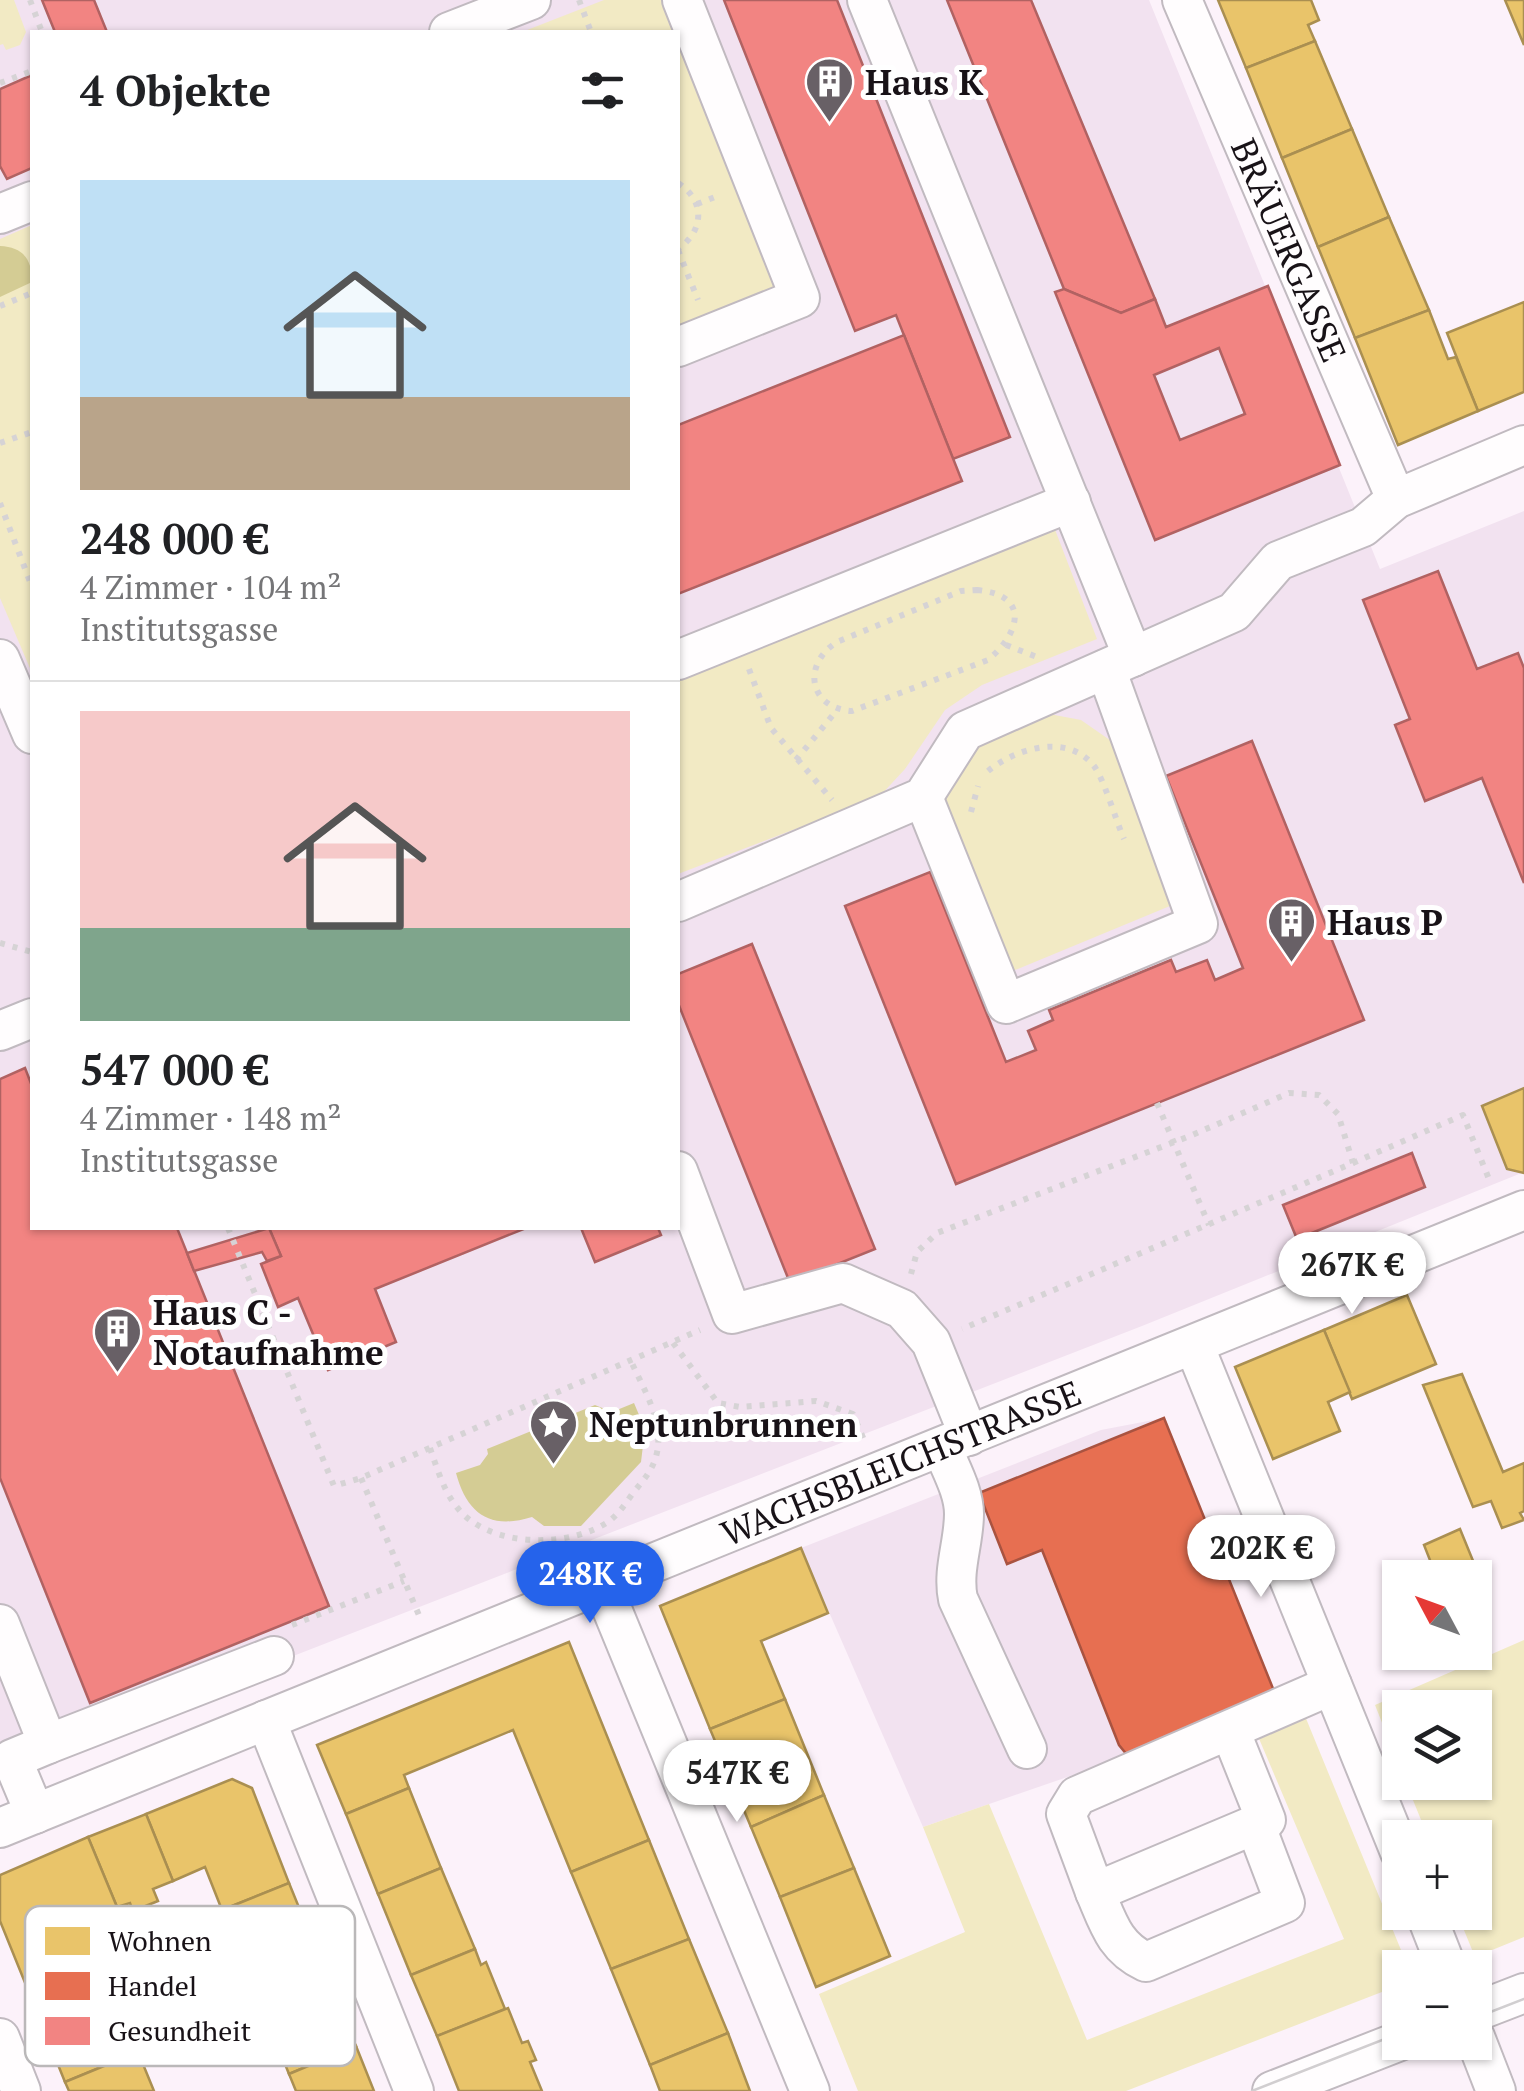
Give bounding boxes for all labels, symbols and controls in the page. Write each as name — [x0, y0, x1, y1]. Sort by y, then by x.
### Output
building icon: Haus K — [804, 56, 856, 124]
place label: Haus K — [865, 59, 983, 105]
text: 4 Objekte — [80, 62, 271, 118]
icon: filters — [575, 63, 630, 118]
street label: BRÄUERGASSE — [1221, 131, 1357, 369]
icon: home — [265, 245, 445, 425]
text: 248 000 € — [80, 510, 269, 566]
text: 4 Zimmer · 104 m² — [80, 566, 341, 608]
text: Institutsgasse — [80, 608, 278, 650]
icon: home — [265, 776, 445, 956]
building icon: Haus P — [1266, 896, 1318, 964]
place label: Haus P — [1327, 899, 1443, 945]
text: 547 000 € — [80, 1041, 269, 1097]
text: 4 Zimmer · 148 m² — [80, 1097, 341, 1139]
text: Institutsgasse — [80, 1139, 278, 1181]
pin: 267K € — [1271, 1232, 1433, 1317]
text: 267K € — [1300, 1243, 1404, 1285]
place label: Haus C - Notaufnahme — [153, 1289, 384, 1375]
building icon: Haus C - Notaufnahme — [92, 1306, 144, 1374]
street label: WACHSBLEICHSTRASSE — [714, 1369, 1087, 1556]
place icon: Neptunbrunnen — [528, 1398, 580, 1466]
place label: Neptunbrunnen — [589, 1401, 858, 1447]
pin: 202K € — [1180, 1515, 1342, 1600]
text: 202K € — [1209, 1526, 1313, 1568]
pin: 248K € — [509, 1541, 671, 1626]
text: 248K € — [538, 1552, 642, 1594]
north arrow — [1382, 1560, 1492, 1670]
map controls — [1382, 1560, 1492, 2060]
button: layers — [1382, 1690, 1492, 1800]
pin: 547K € — [656, 1740, 818, 1825]
text: 547K € — [685, 1751, 789, 1793]
button: + — [1382, 1820, 1492, 1930]
legend — [25, 1906, 355, 2066]
text: Wohnen — [108, 1922, 212, 1959]
button: − — [1382, 1950, 1492, 2060]
text: Handel — [108, 1967, 197, 2004]
text: Gesundheit — [108, 2012, 252, 2049]

